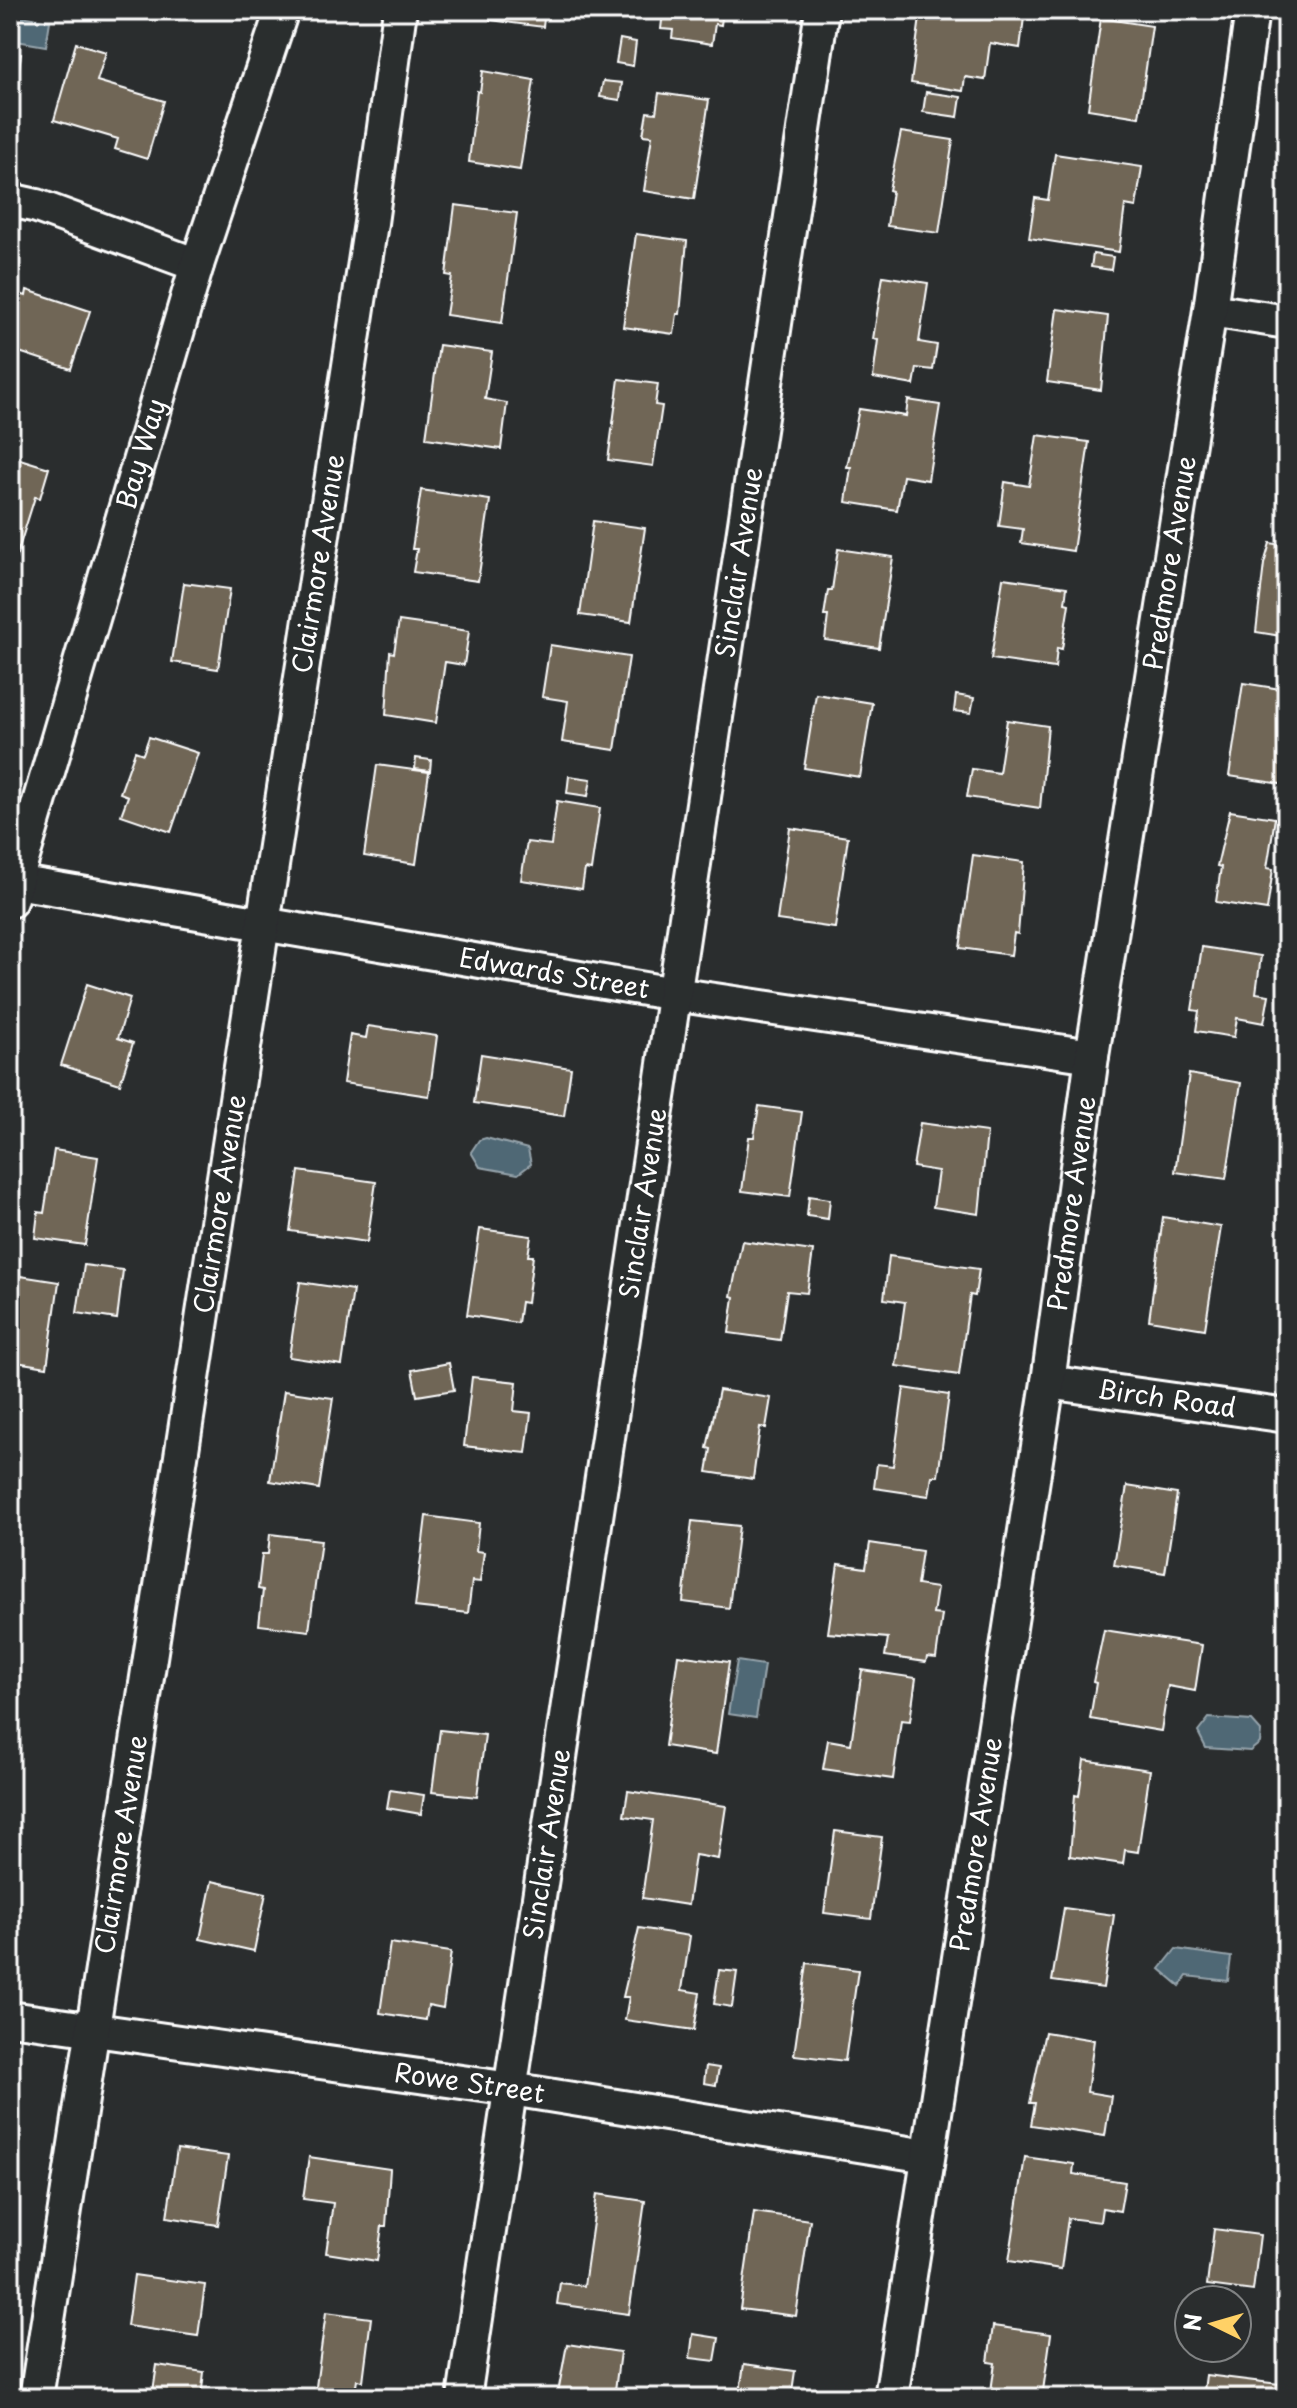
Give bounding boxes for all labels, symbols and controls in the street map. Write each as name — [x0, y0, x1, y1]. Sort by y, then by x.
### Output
street label: Bay Way — [105, 394, 175, 513]
street label: Clairmore Avenue — [281, 451, 353, 676]
street label: Predmore Avenue — [1132, 453, 1205, 673]
street label: Sinclair Avenue — [704, 464, 771, 660]
street label: Edwards Street — [457, 937, 652, 1007]
street label: Clairmore Avenue — [182, 1091, 255, 1316]
street label: Predmore Avenue — [1037, 1093, 1104, 1314]
street label: Sinclair Avenue — [608, 1105, 675, 1301]
street label: Birch Road — [1095, 1368, 1239, 1427]
street label: Clairmore Avenue — [84, 1732, 156, 1957]
street label: Predmore Avenue — [939, 1734, 1011, 1955]
street label: Sinclair Avenue — [512, 1746, 579, 1942]
street label: Rowe Street — [392, 2052, 548, 2112]
north arrow — [1173, 2284, 1253, 2364]
text: N — [1174, 2312, 1209, 2332]

